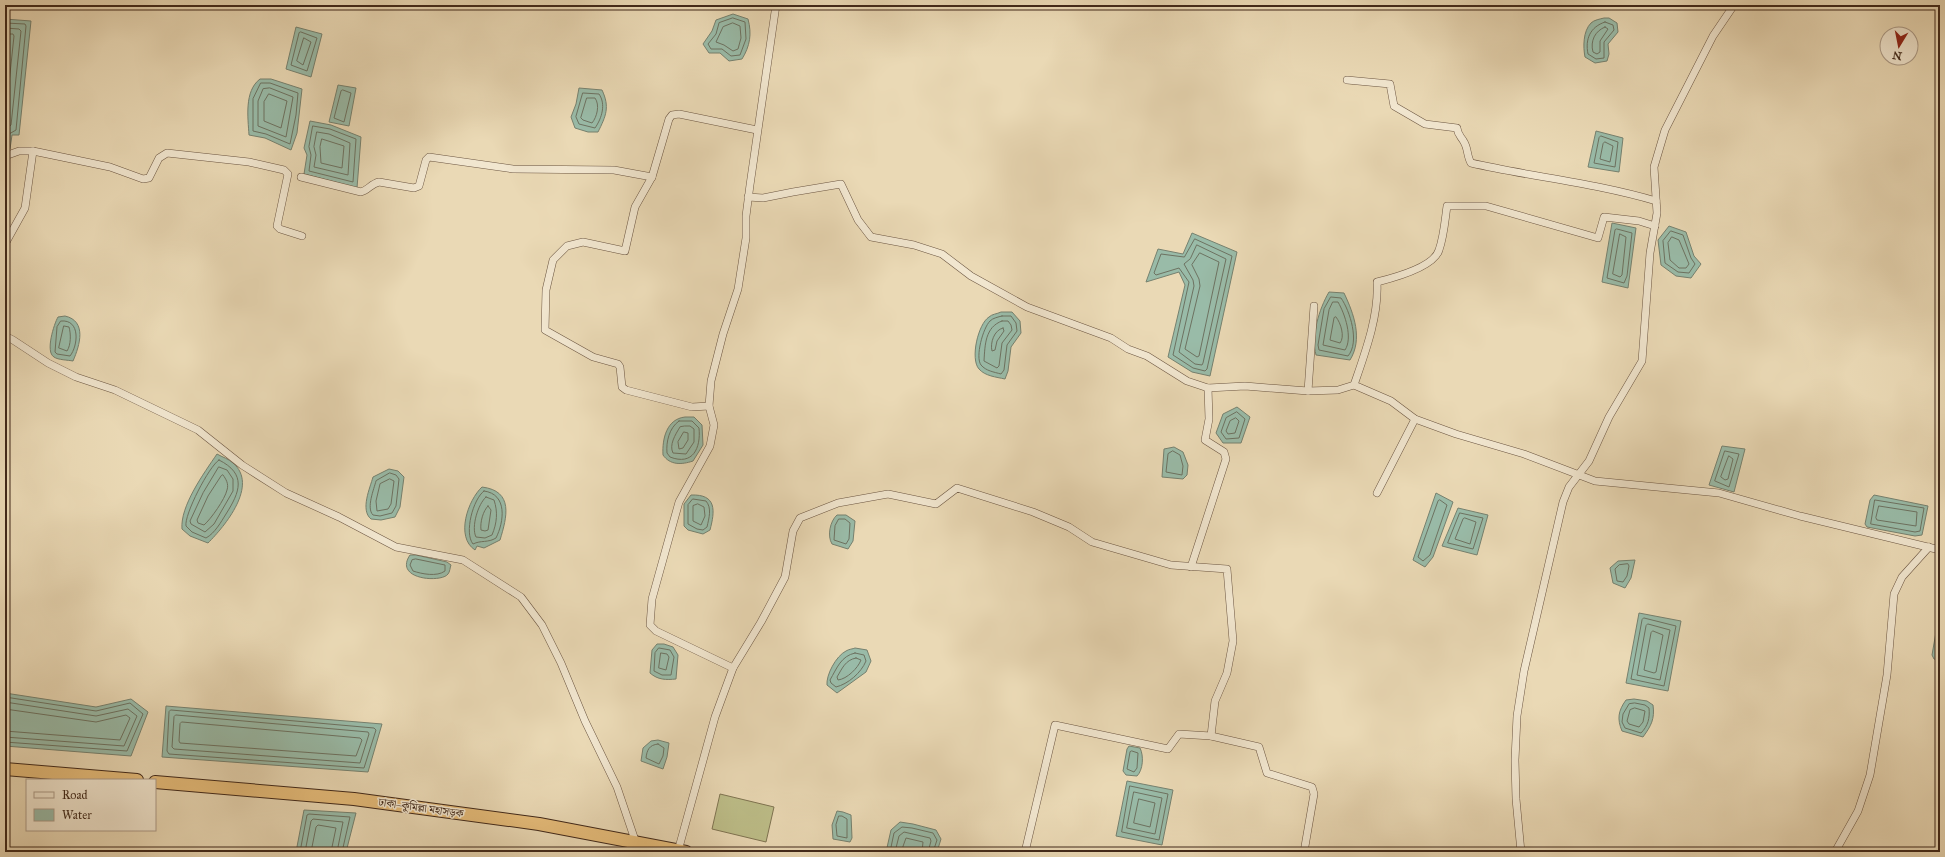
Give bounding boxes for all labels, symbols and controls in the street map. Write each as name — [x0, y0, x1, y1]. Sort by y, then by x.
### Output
north arrow — [1879, 26, 1919, 66]
text: N — [1891, 48, 1903, 63]
legend — [26, 779, 156, 831]
text: Road — [62, 788, 88, 802]
street label: ঢাকা–কুমিল্লা মহাসড়ক — [377, 795, 466, 821]
text: Water — [62, 808, 92, 822]

